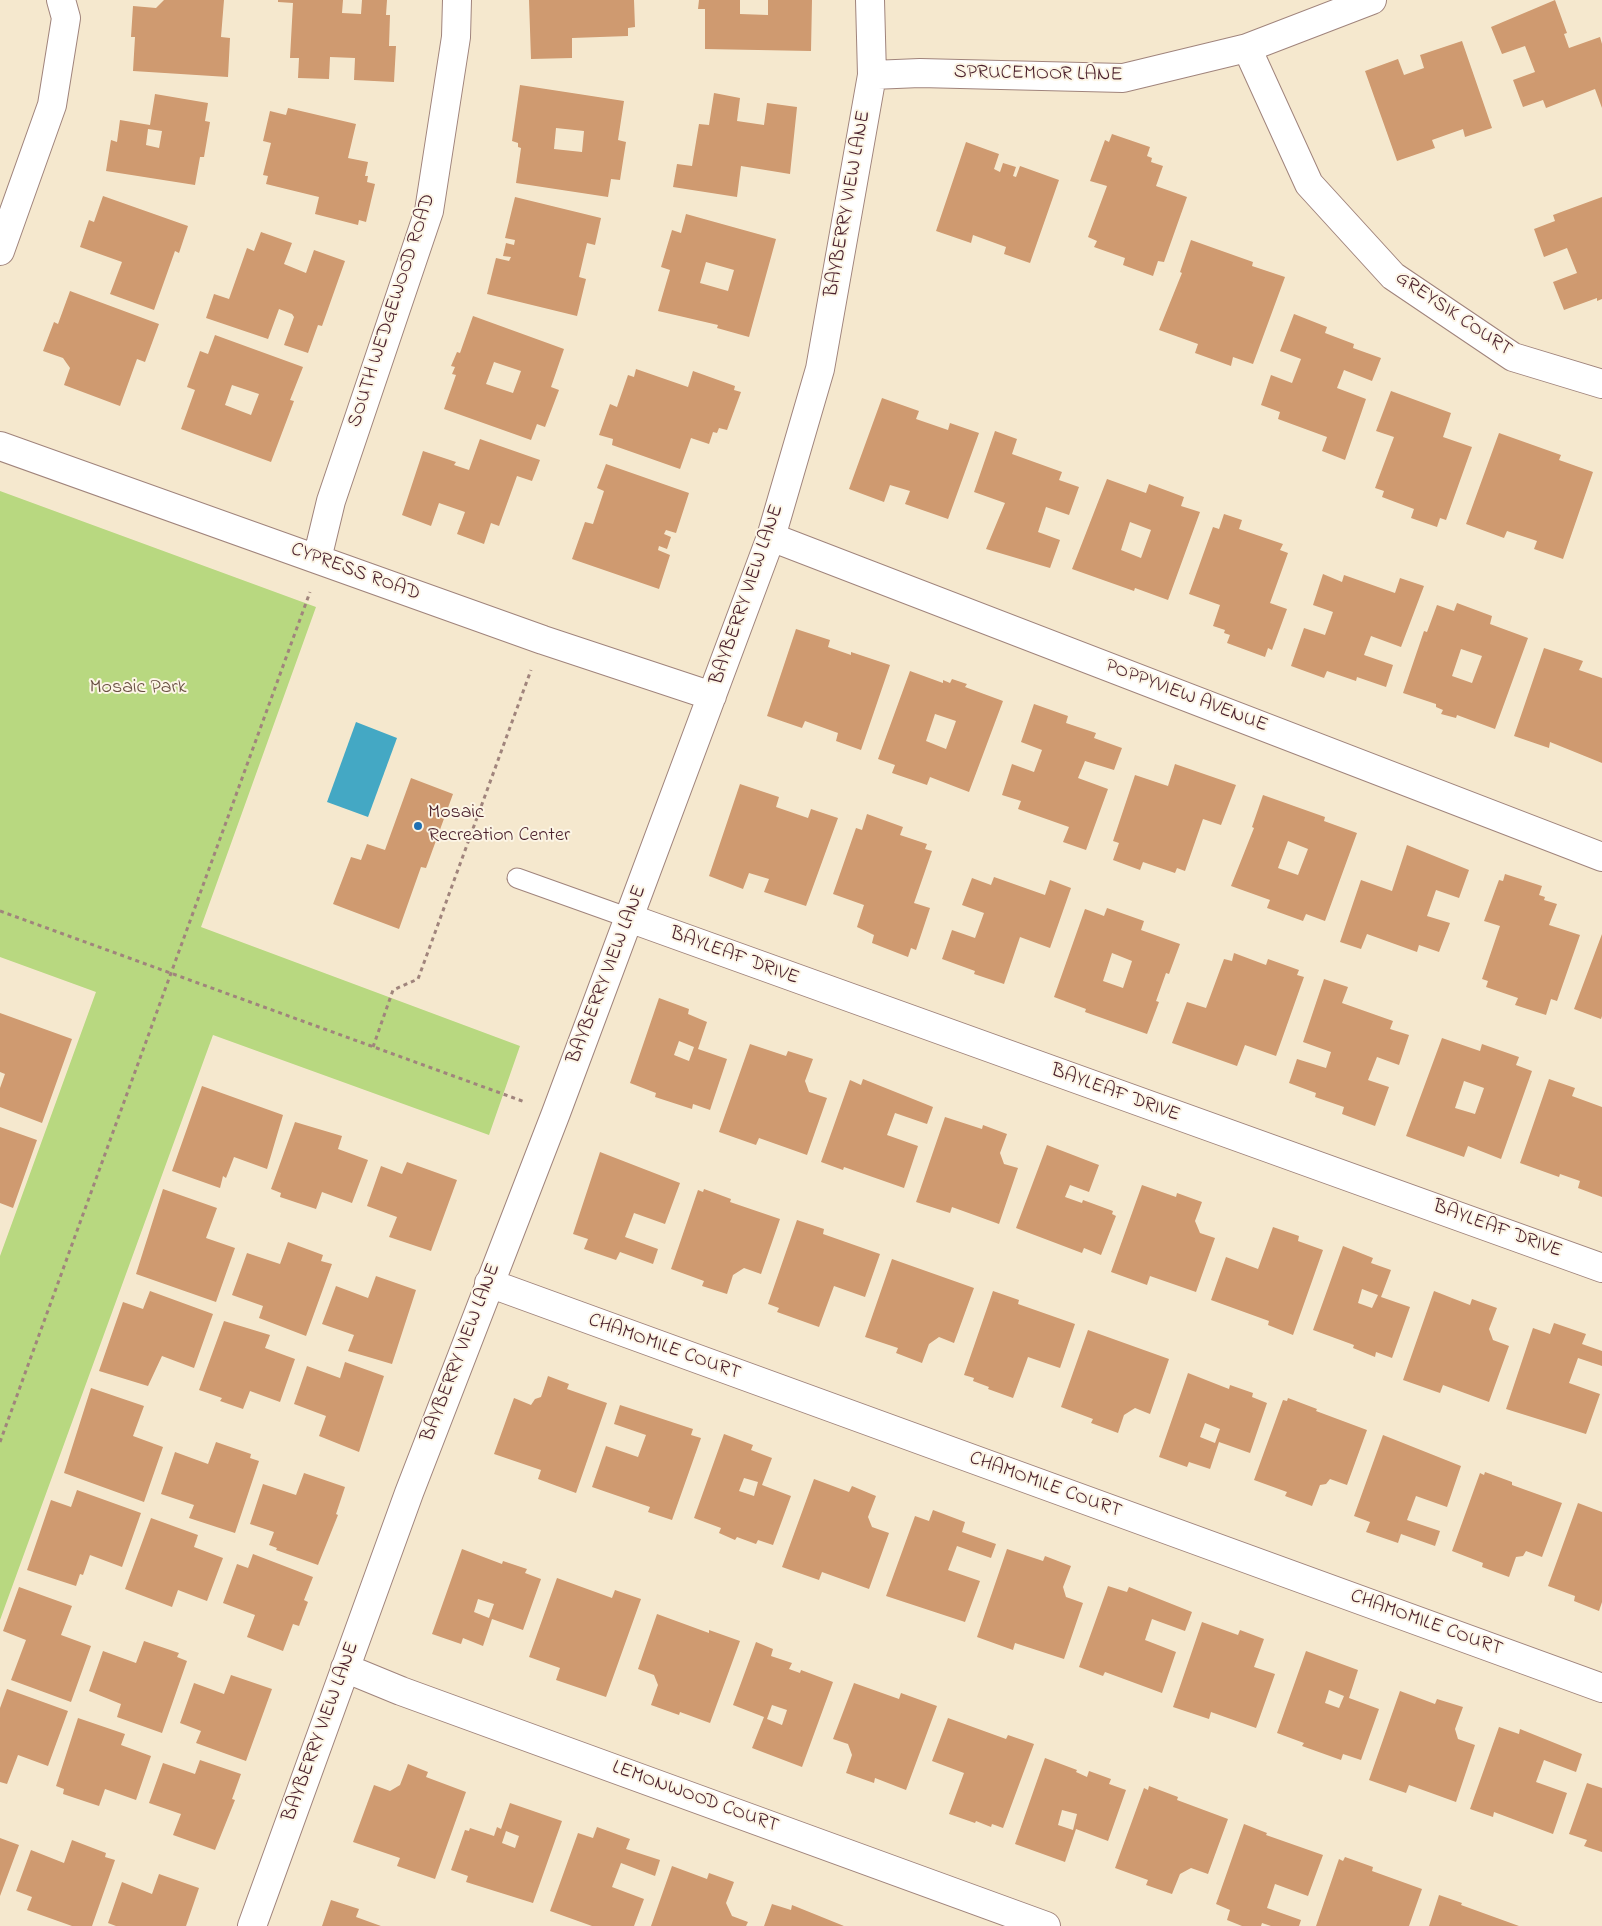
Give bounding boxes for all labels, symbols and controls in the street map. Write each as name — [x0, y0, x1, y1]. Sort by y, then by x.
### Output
street label: SPRUCEMOOR LANE — [953, 62, 1123, 88]
street label: BAYBERRY VIEW LANE — [821, 109, 877, 299]
street label: SOUTH WEDGEWOOD ROAD — [344, 191, 442, 431]
street label: GREYSIK COURT — [1390, 267, 1516, 363]
street label: BAYBERRY VIEW LANE — [706, 502, 790, 688]
street label: CYPRESS ROAD — [287, 539, 423, 607]
street label: POPPYVIEW AVENUE — [1101, 655, 1271, 739]
park label: Mosaic Park — [89, 677, 187, 701]
place label: Mosaic Recreation Center — [428, 802, 570, 849]
marker: Mosaic Recreation Center — [412, 820, 424, 832]
street label: BAYBERRY VIEW LANE — [563, 883, 653, 1067]
street label: BAYLEAF DRIVE — [666, 923, 802, 991]
street label: BAYLEAF DRIVE — [1047, 1060, 1183, 1128]
street label: BAYLEAF DRIVE — [1429, 1196, 1565, 1264]
street label: BAYBERRY VIEW LANE — [417, 1261, 507, 1445]
street label: CHAMOMILE COURT — [585, 1309, 743, 1387]
street label: CHAMOMILE COURT — [966, 1447, 1124, 1525]
street label: CHAMOMILE COURT — [1347, 1585, 1505, 1663]
street label: BAYBERRY VIEW LANE — [278, 1639, 366, 1825]
street label: LEMONWOOD COURT — [608, 1757, 782, 1839]

